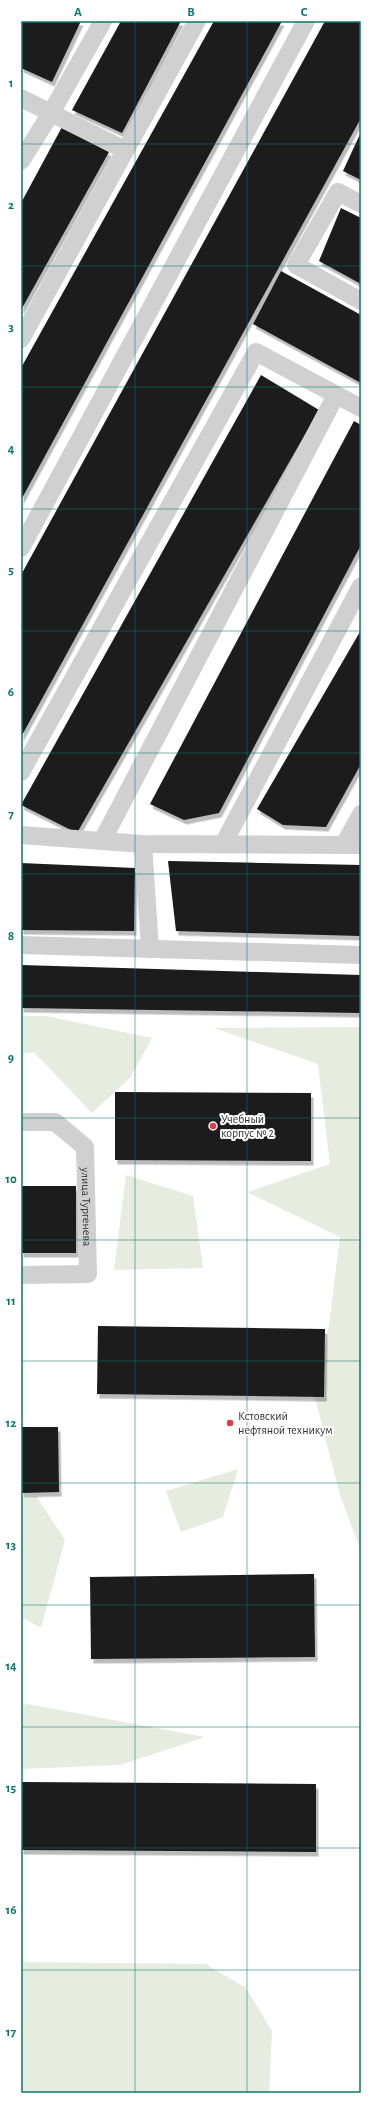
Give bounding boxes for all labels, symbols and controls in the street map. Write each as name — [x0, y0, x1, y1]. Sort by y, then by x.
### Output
text: A — [74, 6, 82, 19]
text: B — [187, 6, 195, 19]
text: C — [301, 6, 308, 19]
text: 1 — [9, 77, 13, 90]
text: 2 — [8, 199, 14, 212]
text: 3 — [8, 321, 14, 334]
text: 4 — [8, 443, 15, 456]
text: 5 — [8, 564, 14, 577]
text: 6 — [8, 686, 14, 699]
text: 7 — [8, 808, 14, 821]
text: 8 — [8, 930, 14, 943]
text: 9 — [8, 1052, 14, 1065]
place label: Учебный корпус № 2 — [221, 1113, 274, 1140]
marker: Учебный корпус № 2 — [208, 1121, 218, 1131]
street label: улица Тургенева — [78, 1166, 93, 1247]
text: 10 — [5, 1173, 17, 1186]
text: 11 — [6, 1295, 16, 1308]
place label: Кстовский нефтяной техникум — [238, 1410, 333, 1437]
text: 12 — [6, 1417, 16, 1430]
marker: Кстовский нефтяной техникум — [225, 1418, 235, 1428]
text: 13 — [6, 1539, 17, 1552]
text: 14 — [5, 1660, 17, 1673]
text: 15 — [6, 1782, 17, 1795]
text: 16 — [6, 1904, 16, 1917]
text: 17 — [6, 2026, 17, 2039]

